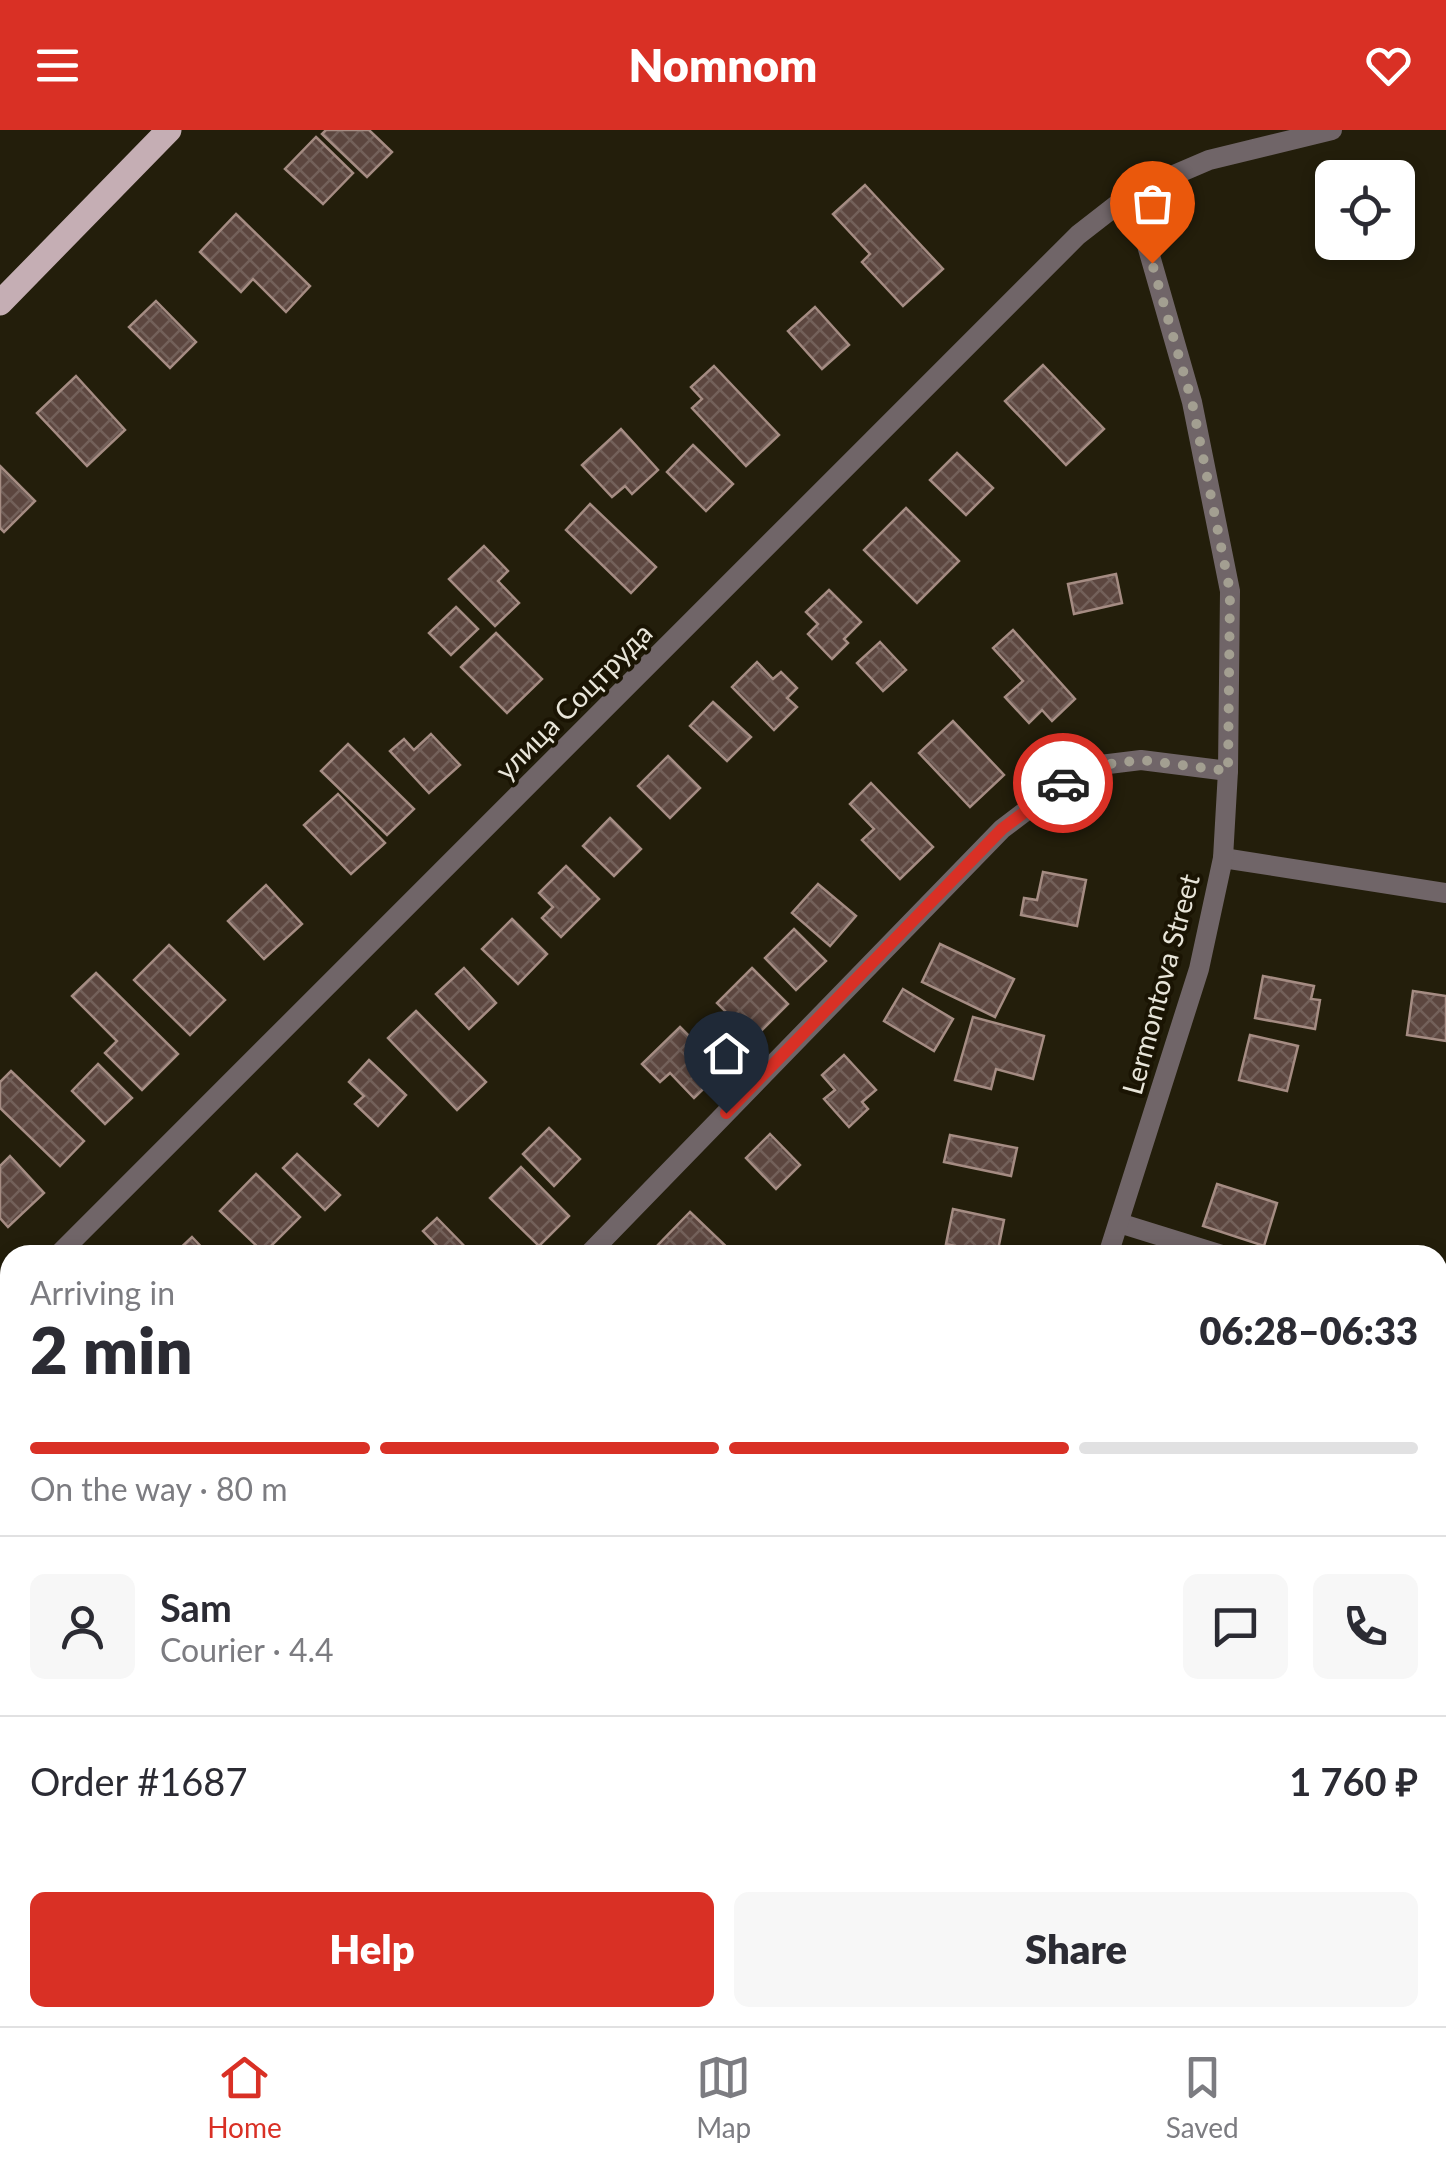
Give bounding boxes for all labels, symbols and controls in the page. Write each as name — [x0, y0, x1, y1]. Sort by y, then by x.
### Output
icon: menu — [30, 38, 85, 93]
text: Nomnom — [629, 38, 817, 92]
icon: heart — [1361, 38, 1416, 93]
map controls — [1315, 160, 1415, 260]
button: locate — [1315, 160, 1415, 260]
pin — [1110, 161, 1195, 264]
icon: bag — [1125, 176, 1180, 231]
street label: улица Соцтруда — [487, 615, 659, 787]
courier — [1013, 733, 1113, 833]
icon: car — [1036, 756, 1091, 811]
street label: Lermontova Street — [1114, 870, 1206, 1098]
pin — [684, 1011, 769, 1114]
icon: home — [699, 1026, 754, 1081]
text: Arriving in — [30, 1273, 175, 1312]
text: 06:28–06:33 — [1199, 1307, 1418, 1353]
text: 2 min — [30, 1310, 192, 1388]
text: On the way · 80 m — [30, 1469, 288, 1508]
button: person — [30, 1574, 135, 1679]
button: chat — [1183, 1574, 1288, 1679]
button: phone — [1313, 1574, 1418, 1679]
text: Sam — [160, 1584, 232, 1630]
text: Courier · 4.4 — [160, 1630, 334, 1669]
text: Order #1687 — [30, 1758, 247, 1804]
text: 1 760 ₽ — [1289, 1758, 1418, 1804]
button: Help — [30, 1892, 714, 2007]
button: Share — [734, 1892, 1418, 2007]
tab: Home — [207, 2050, 282, 2144]
tab: Map — [696, 2050, 751, 2144]
tab: Saved — [1166, 2050, 1239, 2144]

